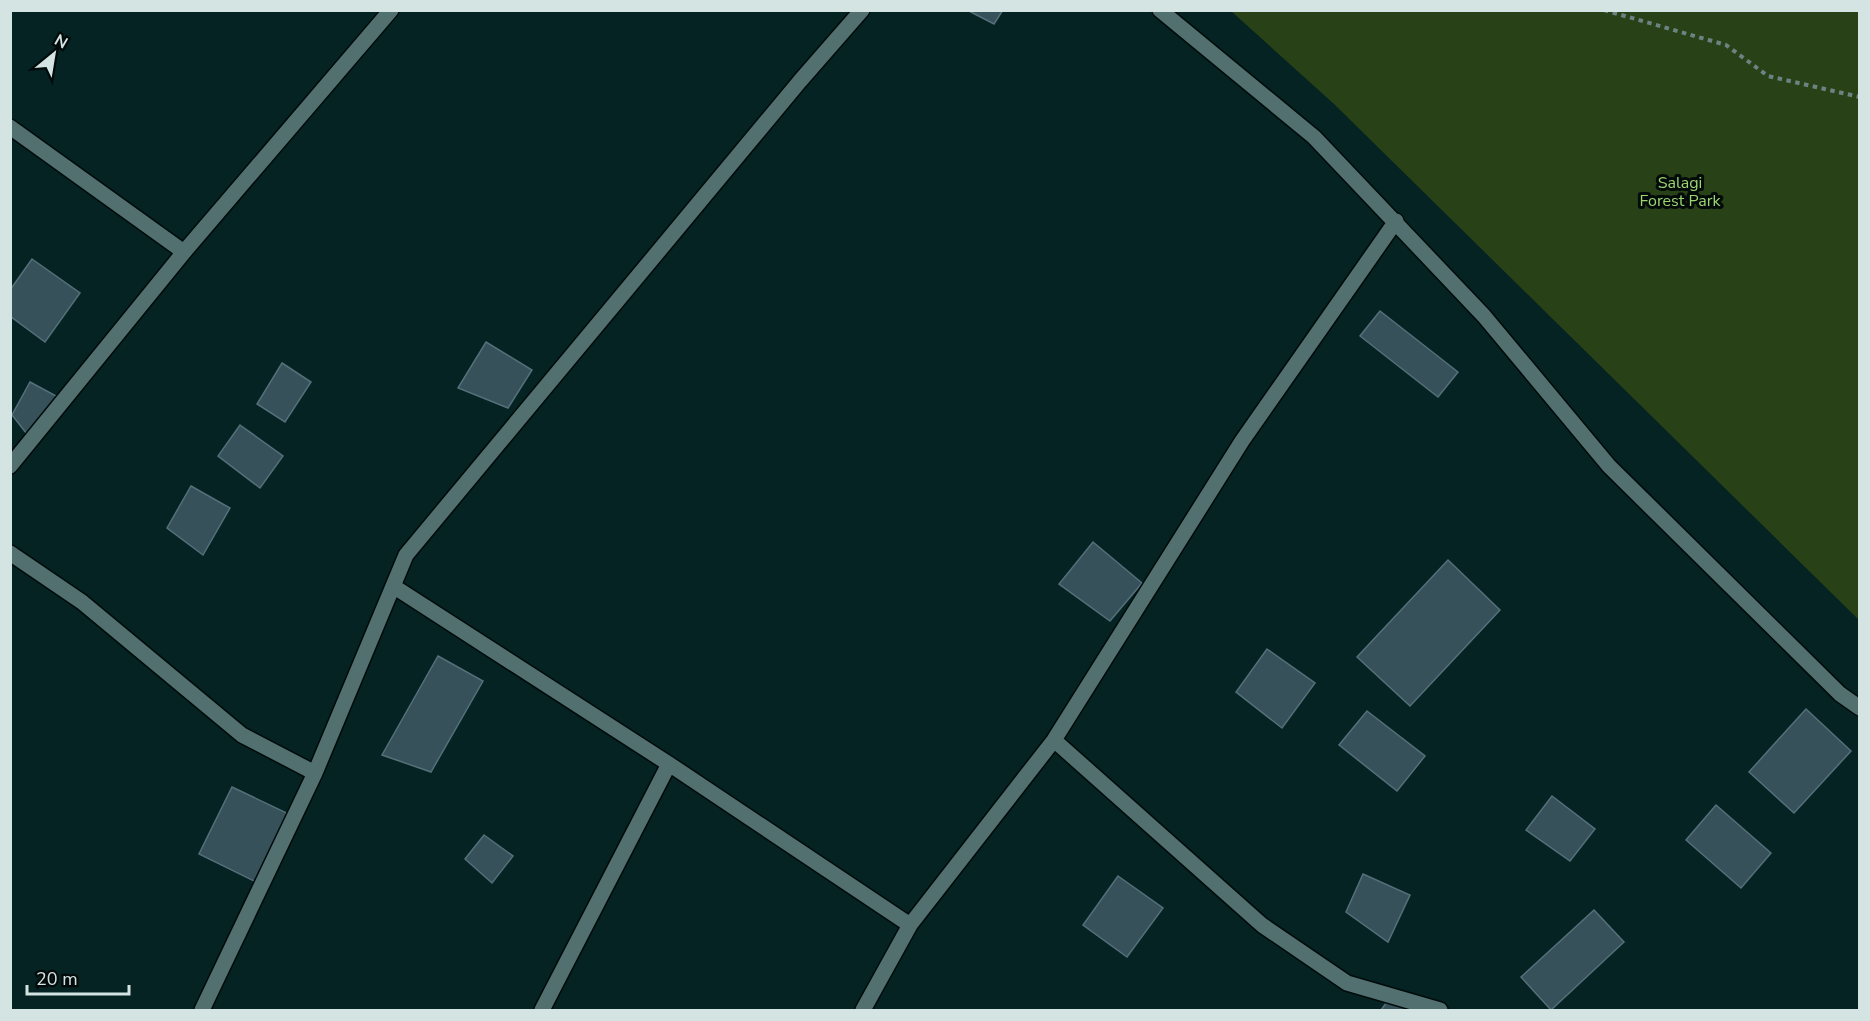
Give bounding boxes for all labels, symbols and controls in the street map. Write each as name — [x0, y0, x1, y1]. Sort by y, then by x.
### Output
north arrow — [24, 24, 84, 84]
text: N — [50, 29, 72, 54]
park label: Salagi Forest Park — [1640, 172, 1721, 212]
scale bar — [27, 958, 129, 996]
text: 20 m — [36, 967, 78, 991]

